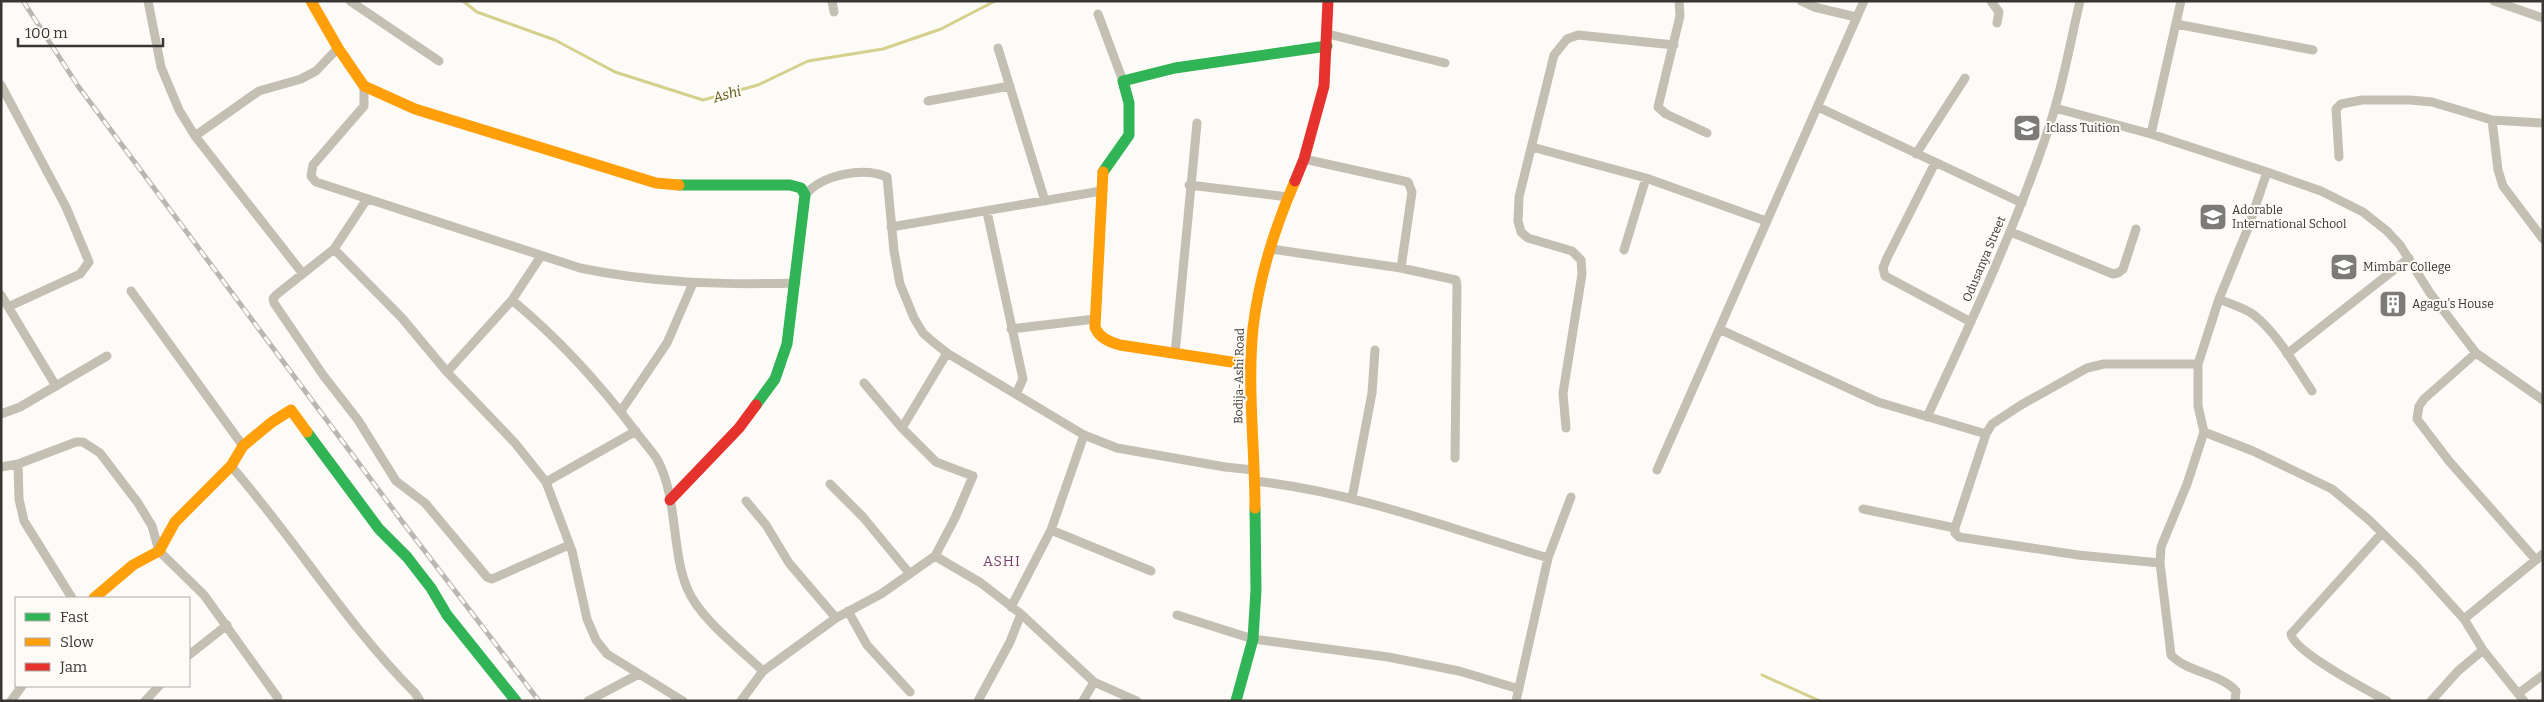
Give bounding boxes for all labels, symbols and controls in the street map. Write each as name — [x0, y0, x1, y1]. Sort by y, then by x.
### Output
scale bar — [18, 15, 162, 47]
text: 100 m — [25, 24, 68, 42]
water label: Ashi — [710, 83, 743, 107]
school or university icon: Iclass Tuition — [2012, 113, 2042, 143]
place label: Iclass Tuition — [2046, 121, 2120, 135]
school or university icon: Adorable International School — [2198, 202, 2228, 232]
place label: Adorable International School — [2232, 203, 2347, 231]
street label: Odusanya Street — [1960, 213, 2009, 304]
school or university icon: Mimbar College — [2329, 252, 2359, 282]
place label: Mimbar College — [2363, 260, 2451, 274]
building icon: Agagu's House — [2378, 289, 2408, 319]
place label: Agagu's House — [2412, 297, 2494, 311]
street label: Bodija-Ashi Road — [1231, 328, 1247, 424]
district label: ASHI — [983, 553, 1021, 570]
legend — [15, 597, 190, 687]
text: Fast — [60, 608, 89, 626]
text: Slow — [60, 633, 95, 651]
text: Jam — [59, 658, 88, 676]

